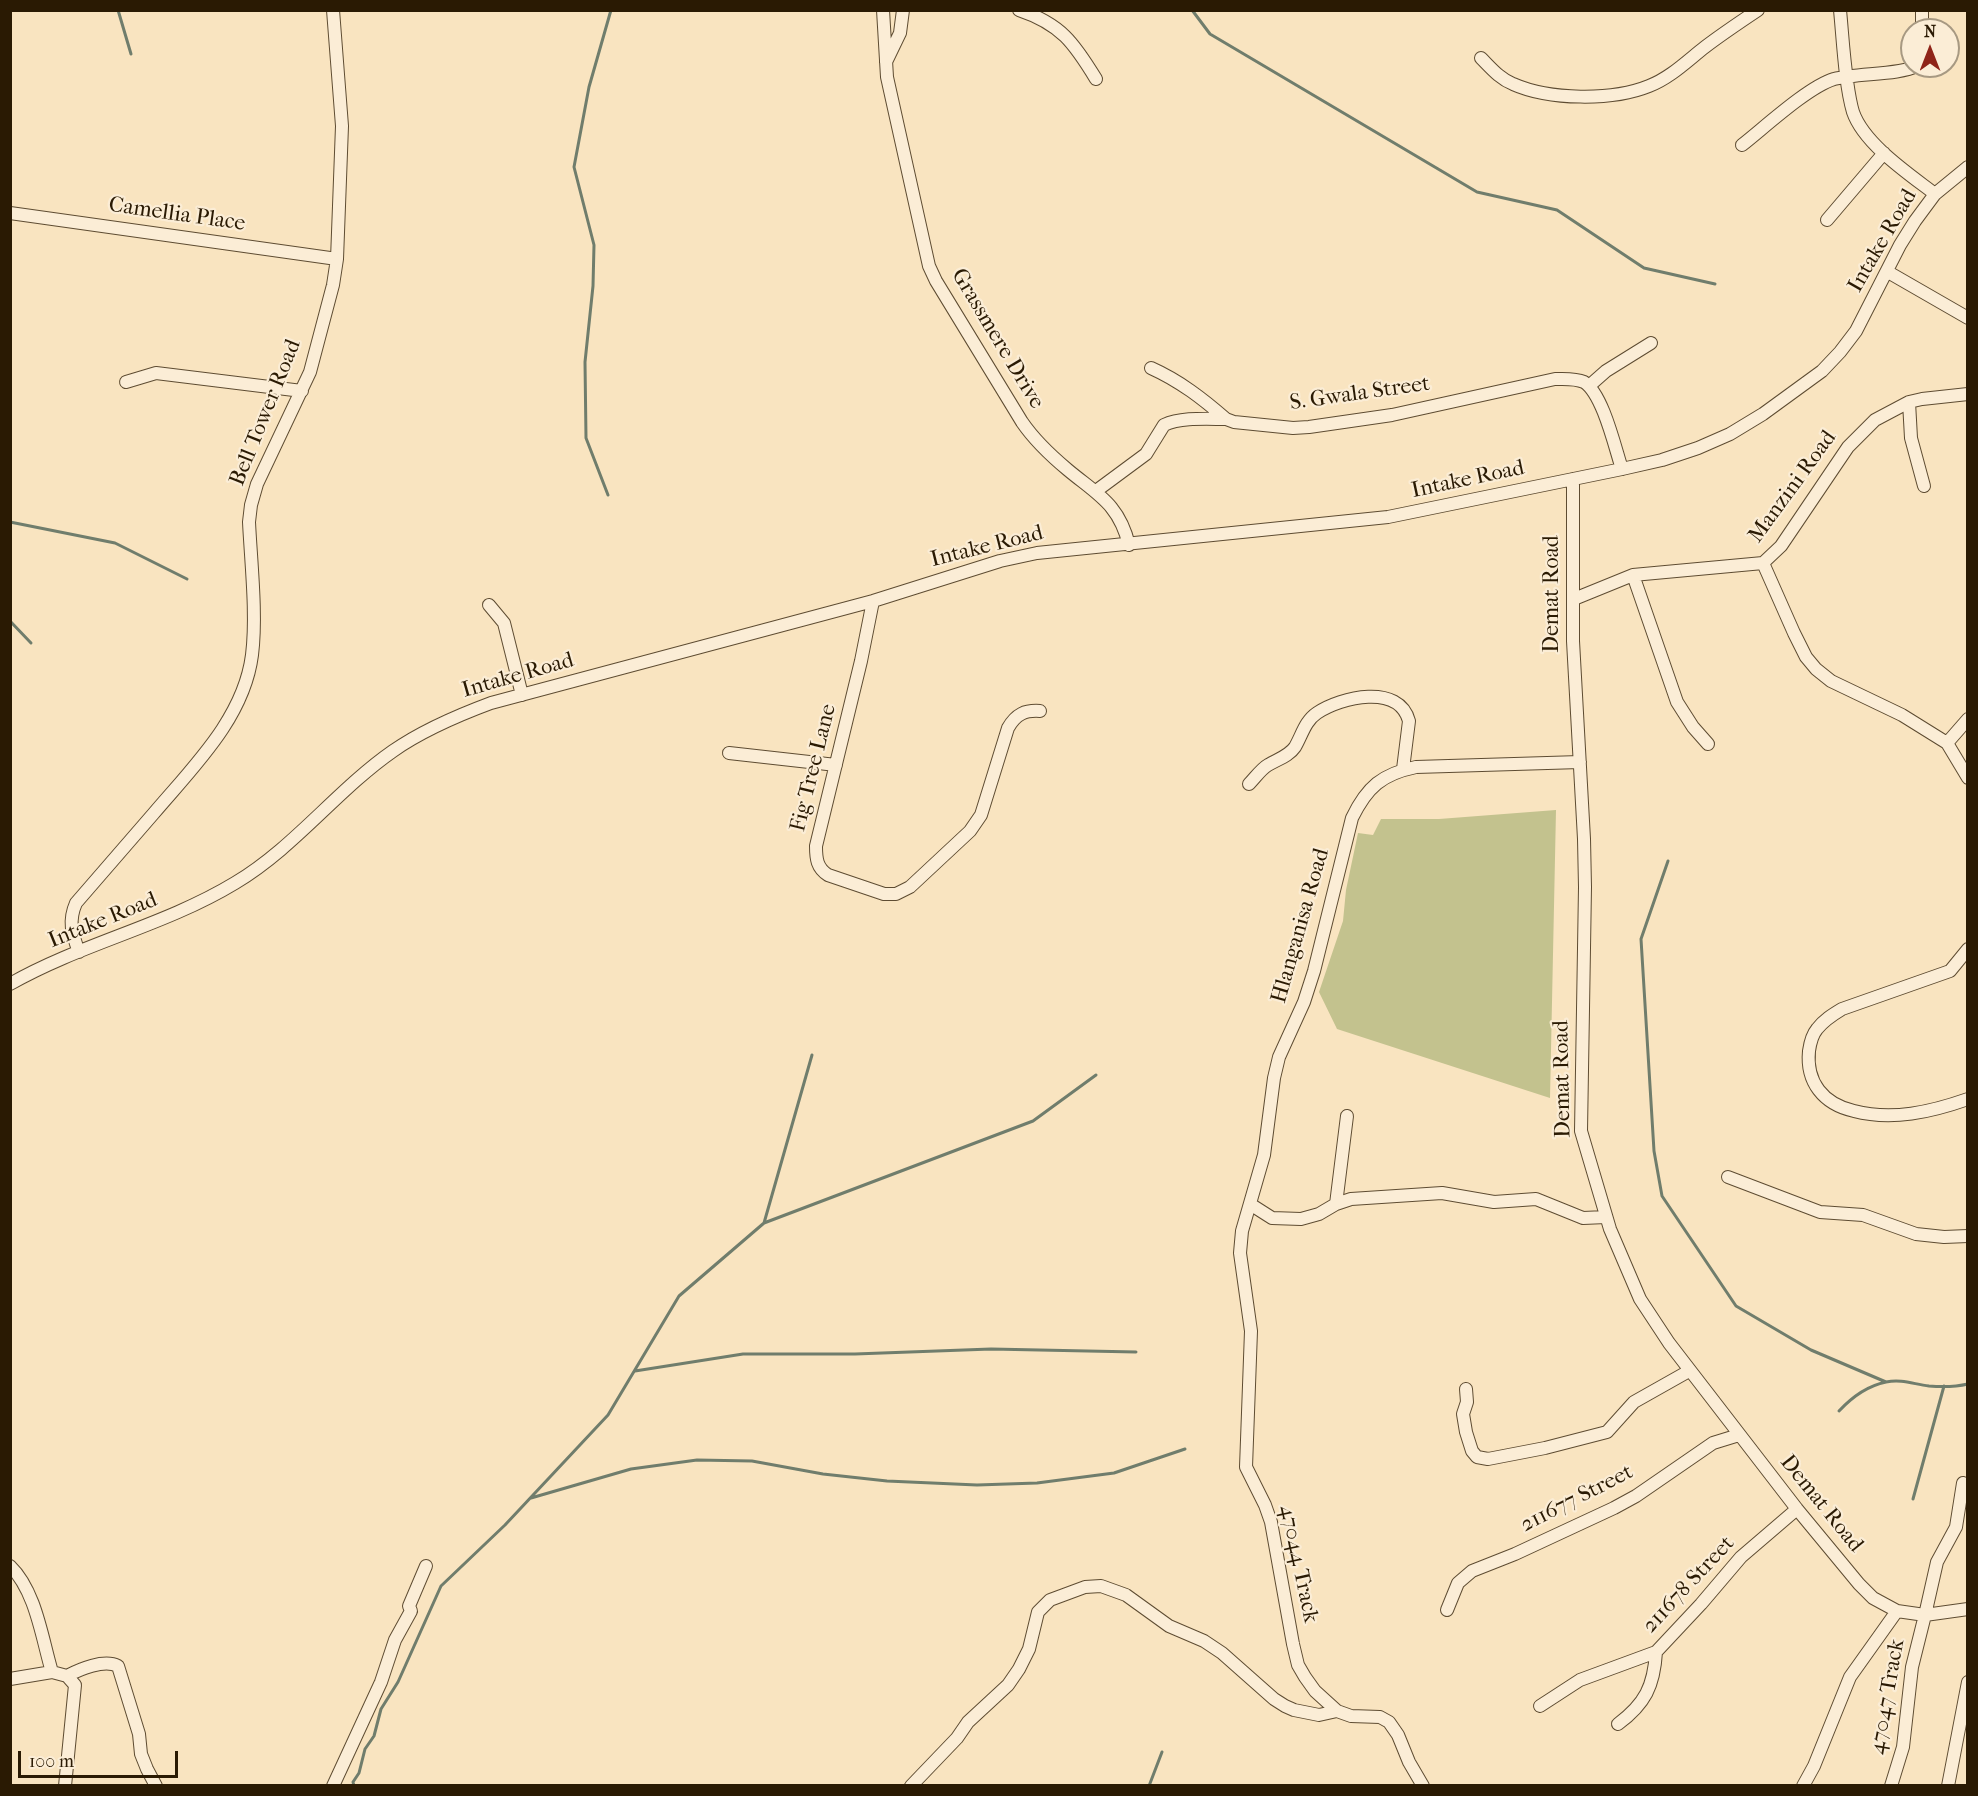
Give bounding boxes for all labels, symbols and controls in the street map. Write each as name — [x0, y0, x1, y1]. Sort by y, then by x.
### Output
north arrow — [1900, 18, 1960, 78]
text: N — [1924, 22, 1936, 41]
street label: Intake Road — [1843, 185, 1923, 297]
street label: Camellia Place — [107, 192, 247, 238]
street label: Grassmere Drive — [945, 264, 1049, 414]
street label: Bell Tower Road — [225, 336, 307, 490]
street label: S. Gwala Street — [1288, 371, 1432, 417]
street label: Manzini Road — [1743, 426, 1843, 548]
street label: Intake Road — [1409, 455, 1527, 505]
street label: Intake Road — [928, 520, 1046, 574]
street label: Demat Road — [1540, 535, 1566, 653]
street label: Intake Road — [459, 647, 577, 705]
street label: Fig Tree Lane — [785, 701, 843, 835]
street label: Hlanganisa Road — [1266, 846, 1336, 1006]
street label: Intake Road — [45, 887, 161, 955]
street label: Demat Road — [1549, 1020, 1577, 1138]
street label: Demat Road — [1774, 1450, 1868, 1558]
street label: 211677 Street — [1516, 1459, 1638, 1539]
street label: 47044 Track — [1273, 1503, 1323, 1625]
street label: 211678 Street — [1637, 1531, 1741, 1639]
street label: 47047 Track — [1865, 1637, 1911, 1757]
scale bar — [21, 1739, 182, 1777]
text: 100 m — [29, 1751, 74, 1772]

